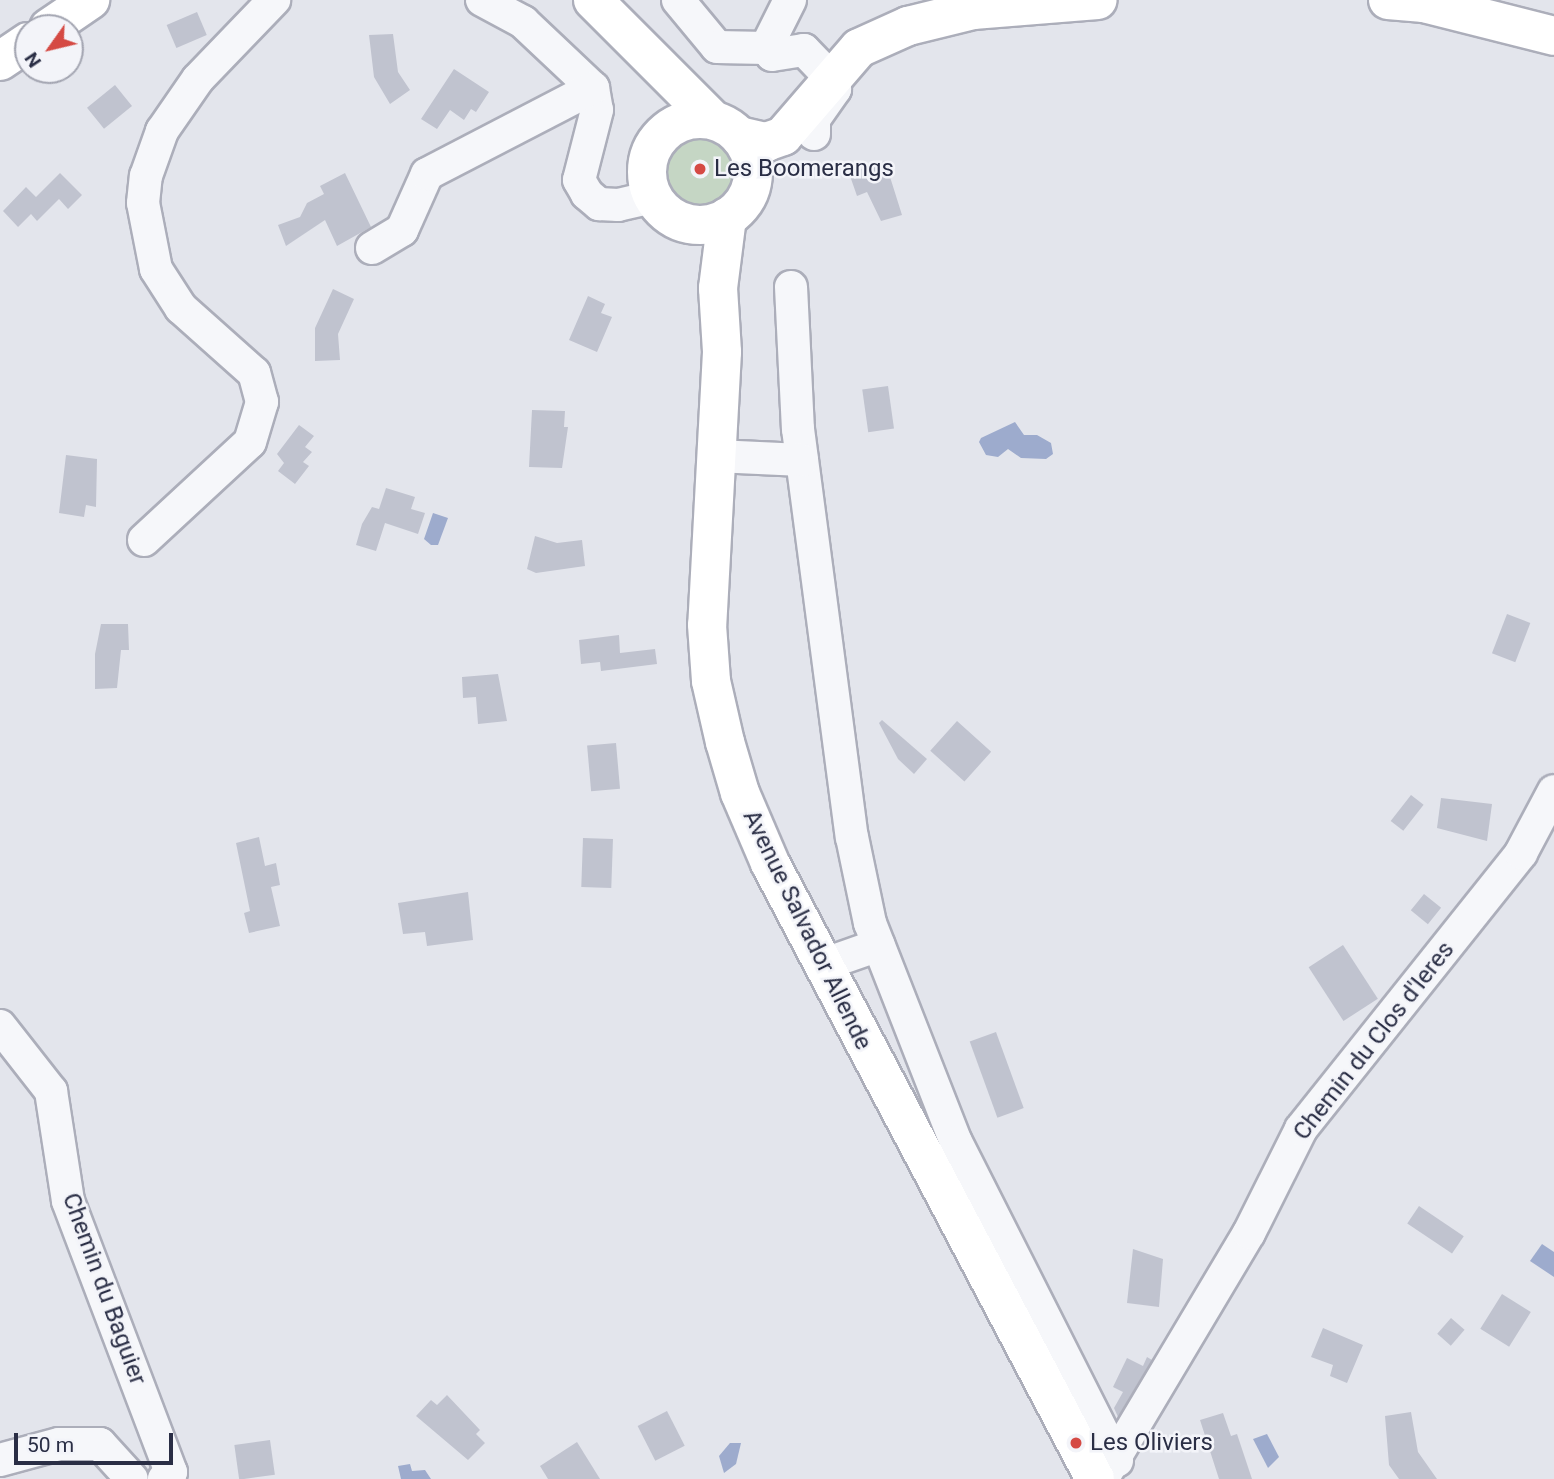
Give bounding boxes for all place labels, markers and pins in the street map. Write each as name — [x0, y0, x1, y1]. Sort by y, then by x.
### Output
place label: Les Boomerangs — [714, 155, 894, 183]
marker: Les Boomerangs — [692, 161, 708, 177]
place label: Les Oliviers — [1090, 1429, 1213, 1457]
marker: Les Oliviers — [1068, 1435, 1084, 1451]

